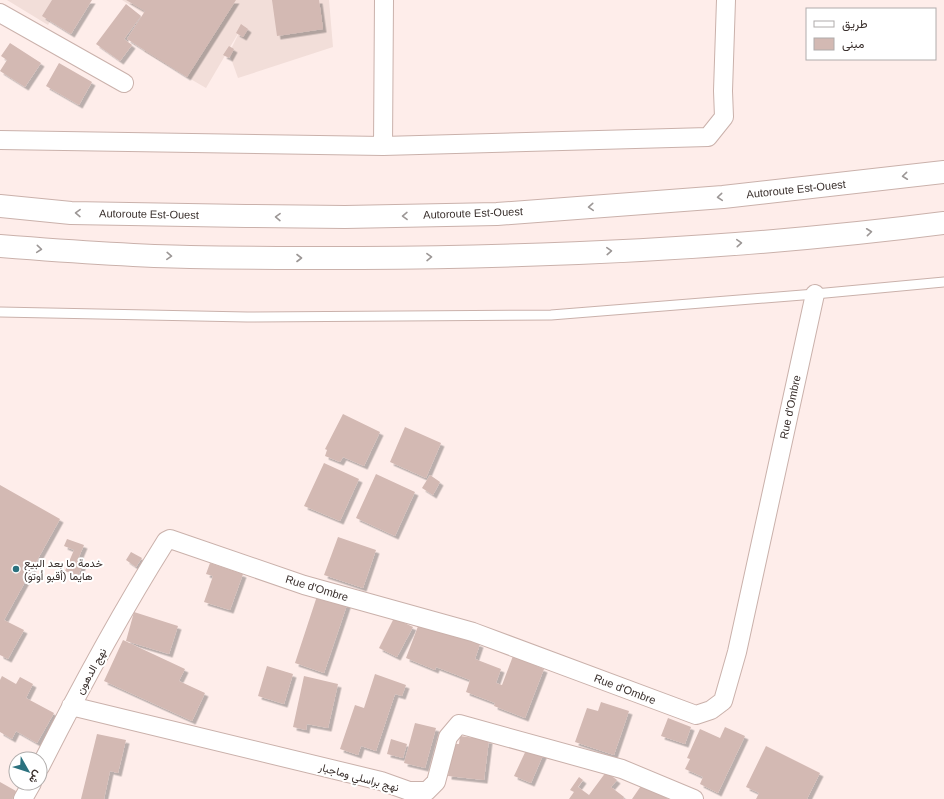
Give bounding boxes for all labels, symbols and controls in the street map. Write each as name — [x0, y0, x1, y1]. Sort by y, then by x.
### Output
legend — [806, 8, 936, 60]
text: طريق — [842, 17, 868, 32]
text: مبنى — [842, 37, 864, 52]
one-way arrow — [902, 172, 908, 181]
street label: Autoroute Est-Ouest — [746, 178, 846, 200]
one-way arrow — [717, 193, 723, 202]
one-way arrow — [588, 202, 594, 211]
street label: Autoroute Est-Ouest — [423, 205, 523, 221]
street label: Autoroute Est-Ouest — [99, 207, 199, 221]
one-way arrow — [75, 209, 81, 217]
one-way arrow — [402, 212, 408, 220]
one-way arrow — [275, 213, 281, 221]
one-way arrow — [866, 227, 872, 236]
one-way arrow — [736, 239, 742, 248]
one-way arrow — [36, 244, 42, 253]
one-way arrow — [606, 247, 612, 256]
one-way arrow — [166, 252, 172, 261]
one-way arrow — [426, 253, 432, 261]
one-way arrow — [296, 254, 302, 262]
street label: Rue d'Ombre — [777, 374, 803, 440]
place label: خدمة ما بعد البيع هايما (أقبو أوتو) — [24, 557, 103, 583]
marker: خدمة ما بعد البيع هايما (أقبو أوتو) — [11, 564, 21, 574]
street label: Rue d'Ombre — [284, 573, 350, 603]
street label: نهج الدهون — [73, 646, 110, 697]
street label: Rue d'Ombre — [592, 672, 658, 706]
north arrow — [8, 751, 48, 791]
street label: نهج براسلي وماجبار — [316, 760, 400, 797]
text: ش — [26, 768, 45, 786]

